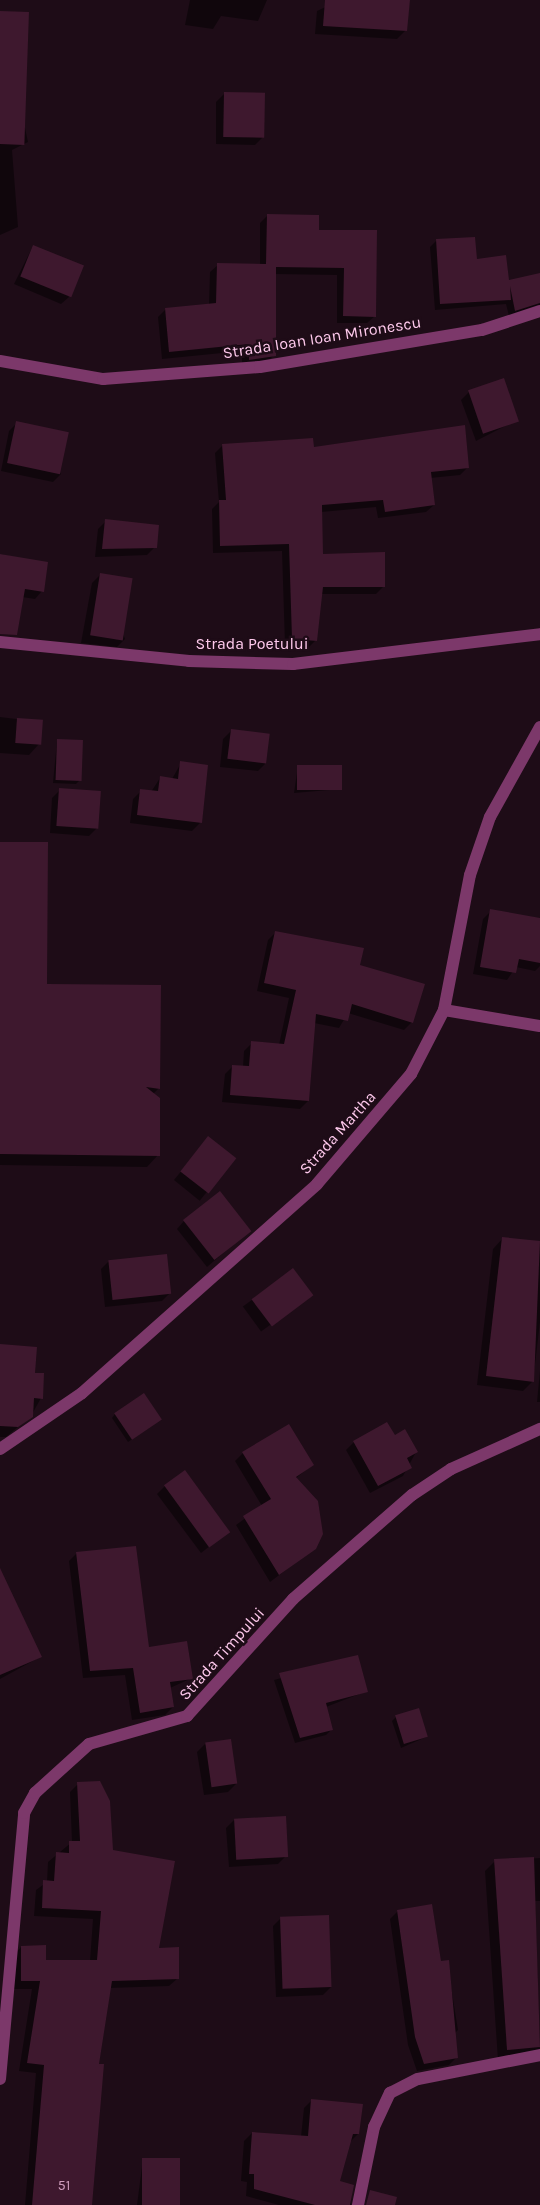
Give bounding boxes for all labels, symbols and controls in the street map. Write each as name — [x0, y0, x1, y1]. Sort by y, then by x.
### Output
street label: Strada Ioan Ioan Mironescu — [222, 313, 422, 363]
street label: Strada Poetului — [196, 634, 308, 654]
street label: Strada Martha — [296, 1088, 380, 1178]
street label: Strada Timpului — [175, 1604, 269, 1704]
house number: 51 — [58, 2178, 70, 2194]

